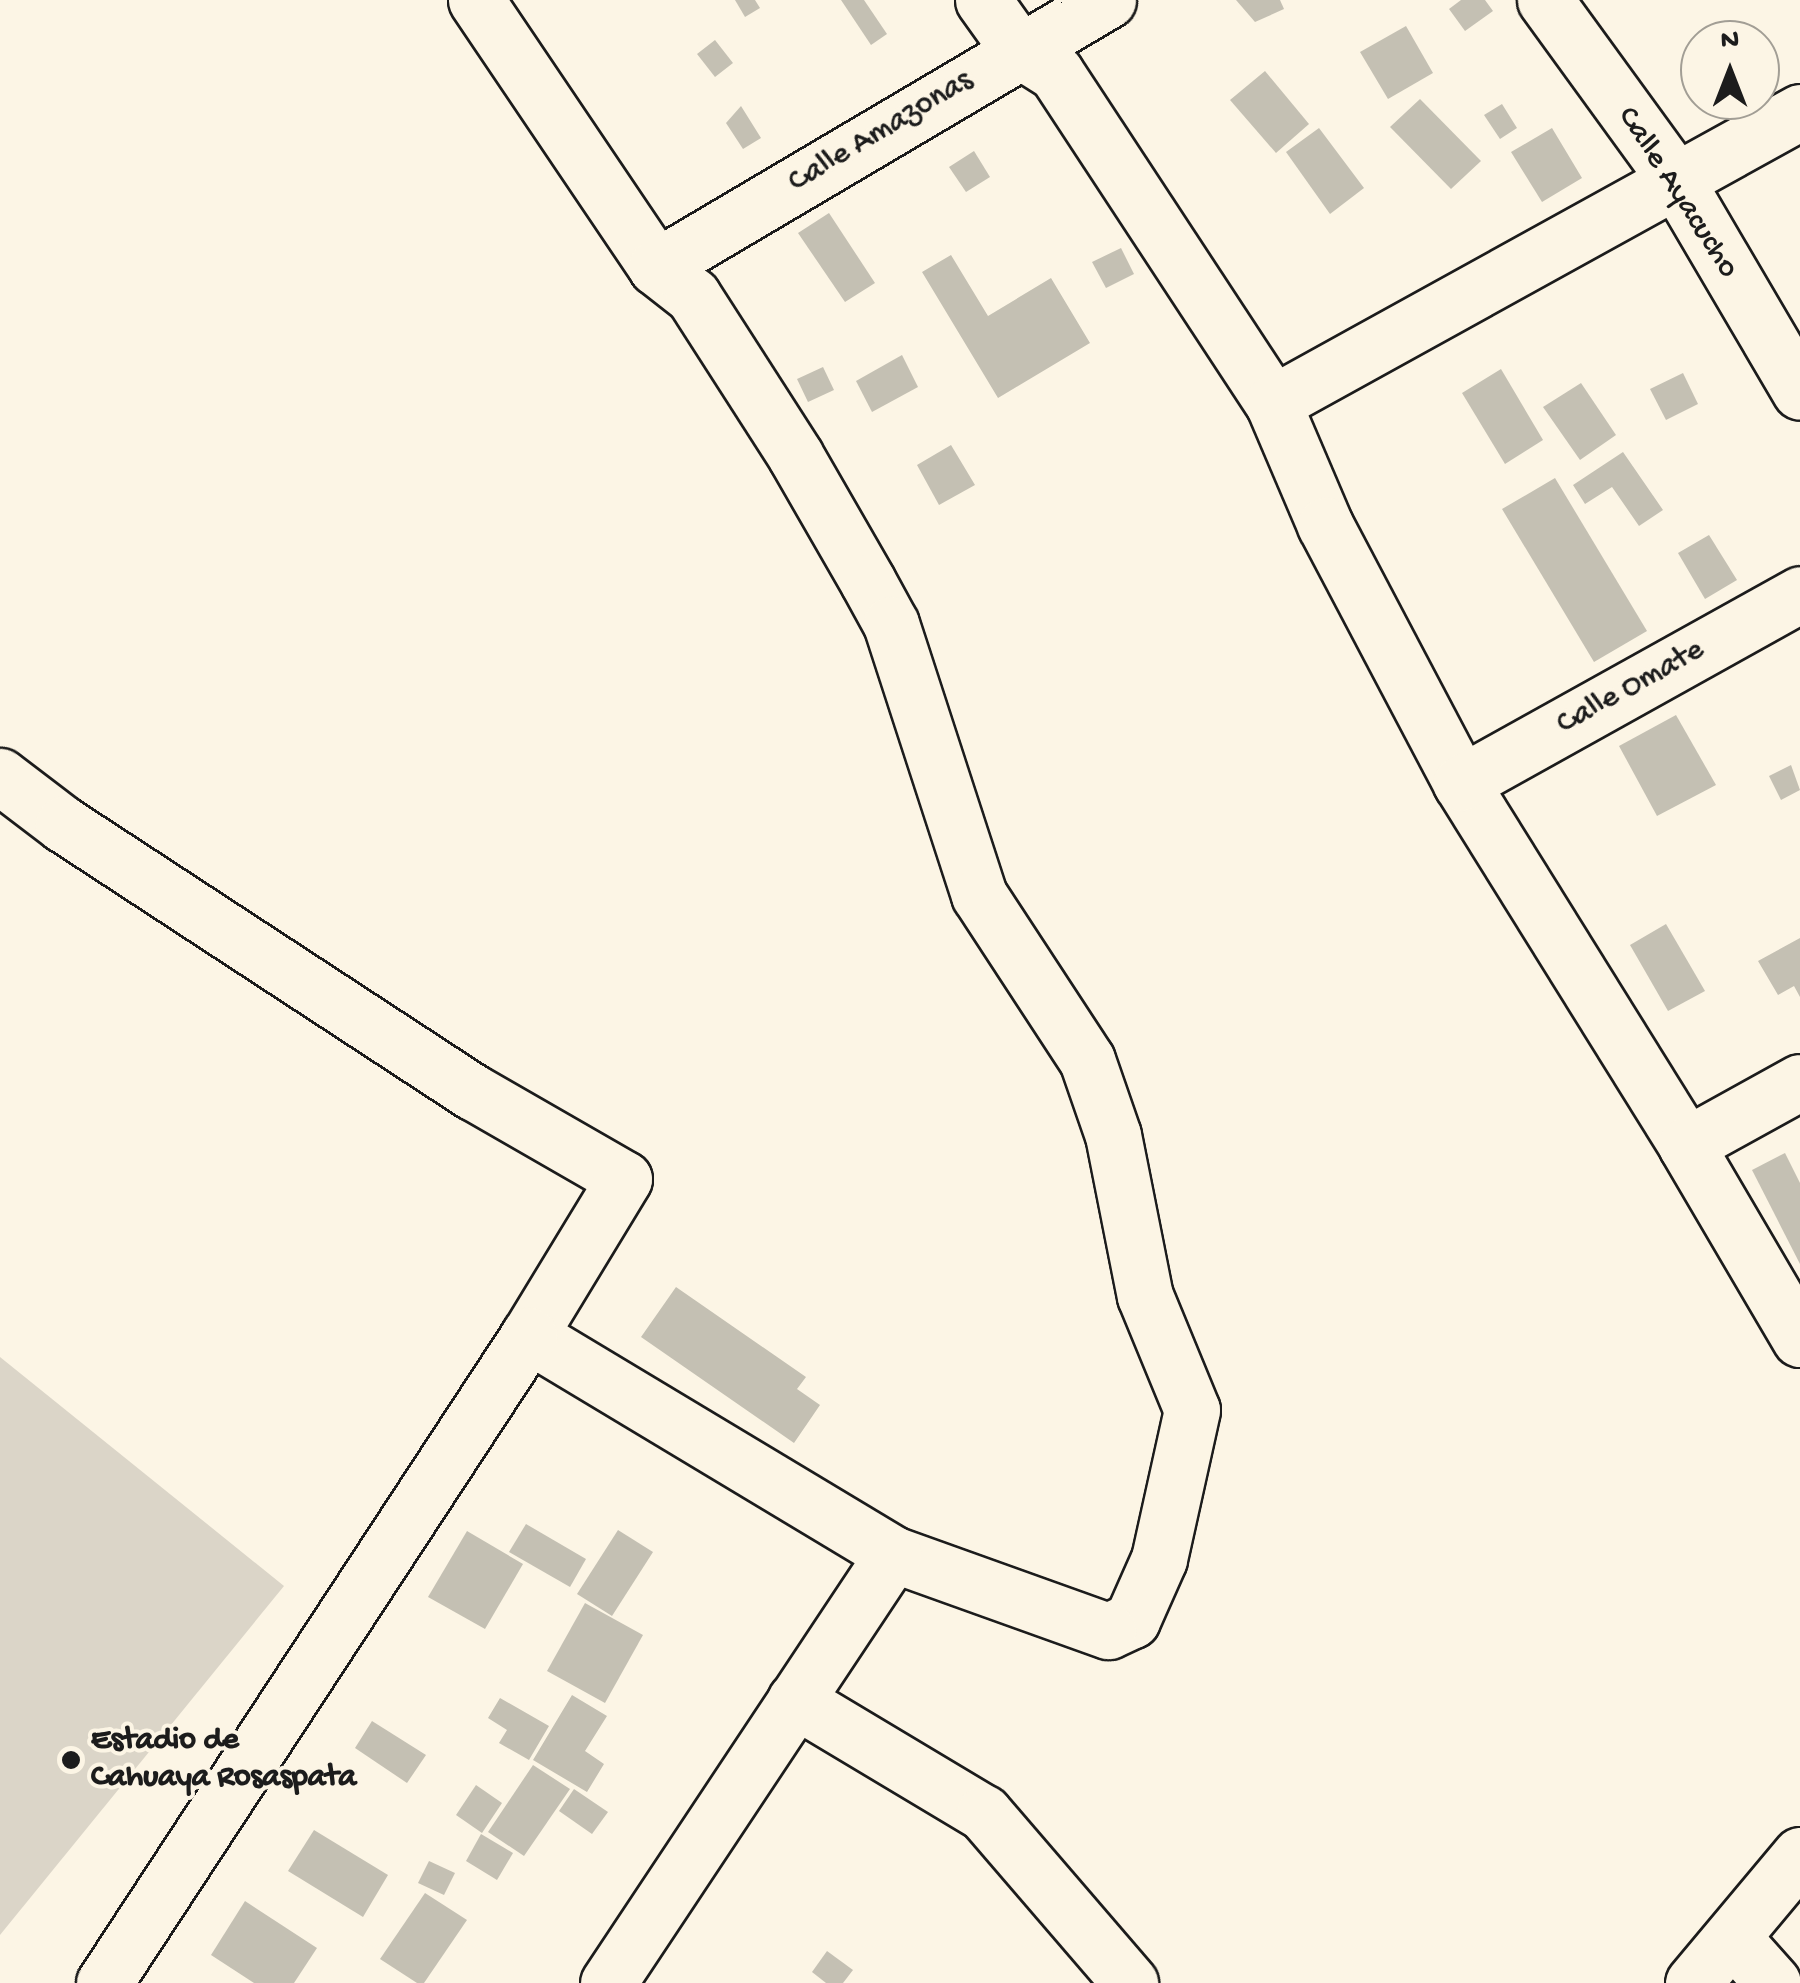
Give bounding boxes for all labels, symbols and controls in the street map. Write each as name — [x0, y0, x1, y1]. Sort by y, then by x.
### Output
north arrow — [1680, 20, 1780, 120]
text: N — [1721, 25, 1739, 58]
street label: Calle Amazonas — [782, 62, 980, 202]
street label: Calle Ayacucho — [1607, 100, 1747, 286]
street label: Calle Omate — [1551, 632, 1711, 744]
place label: Estadio de Cahuaya Rosaspata — [91, 1723, 356, 1798]
marker: Estadio de Cahuaya Rosaspata — [60, 1749, 82, 1771]

